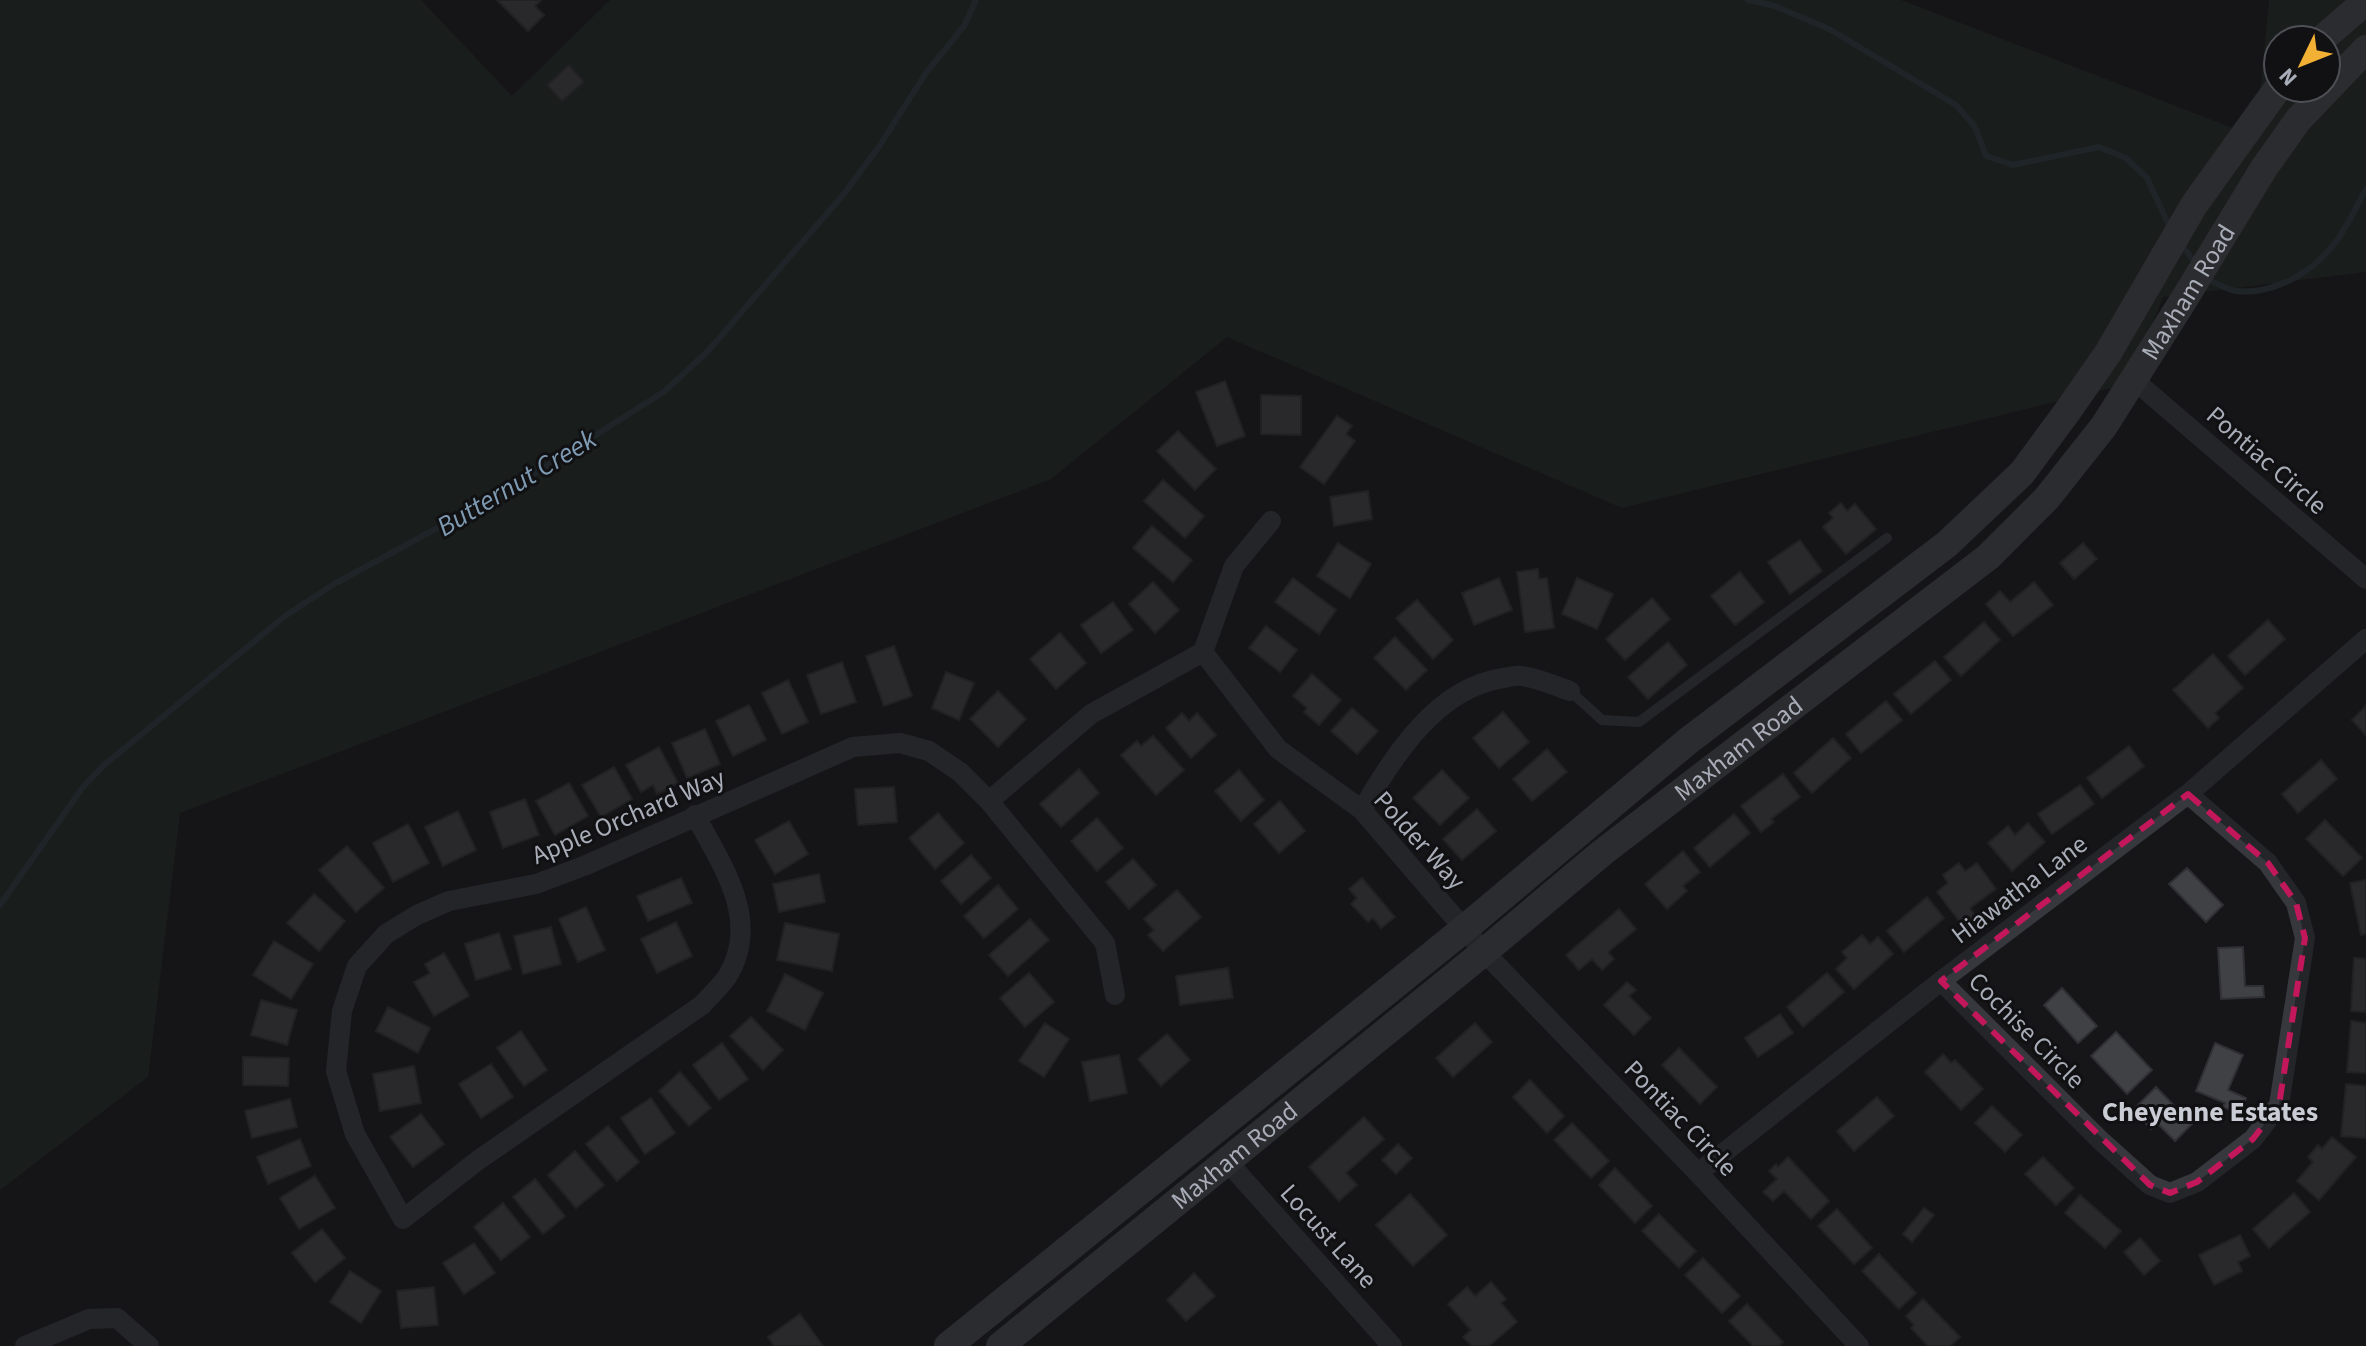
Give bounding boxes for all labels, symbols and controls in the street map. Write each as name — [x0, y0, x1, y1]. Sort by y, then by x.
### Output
north arrow — [2262, 24, 2342, 104]
text: N — [2271, 61, 2305, 93]
street label: Maxham Road — [2132, 217, 2245, 367]
street label: Pontiac Circle — [2198, 397, 2335, 523]
water label: Butternut Creek — [429, 419, 605, 546]
street label: Maxham Road — [1666, 687, 1811, 810]
street label: Apple Orchard Way — [526, 759, 730, 874]
street label: Polder Way — [1365, 783, 1474, 898]
street label: Hiawatha Lane — [1944, 826, 2095, 953]
street label: Cochise Circle — [1960, 964, 2093, 1097]
street label: Pontiac Circle — [1616, 1052, 1746, 1185]
district label: Cheyenne Estates — [2102, 1092, 2318, 1132]
street label: Maxham Road — [1163, 1093, 1306, 1219]
street label: Locust Lane — [1272, 1176, 1386, 1297]

